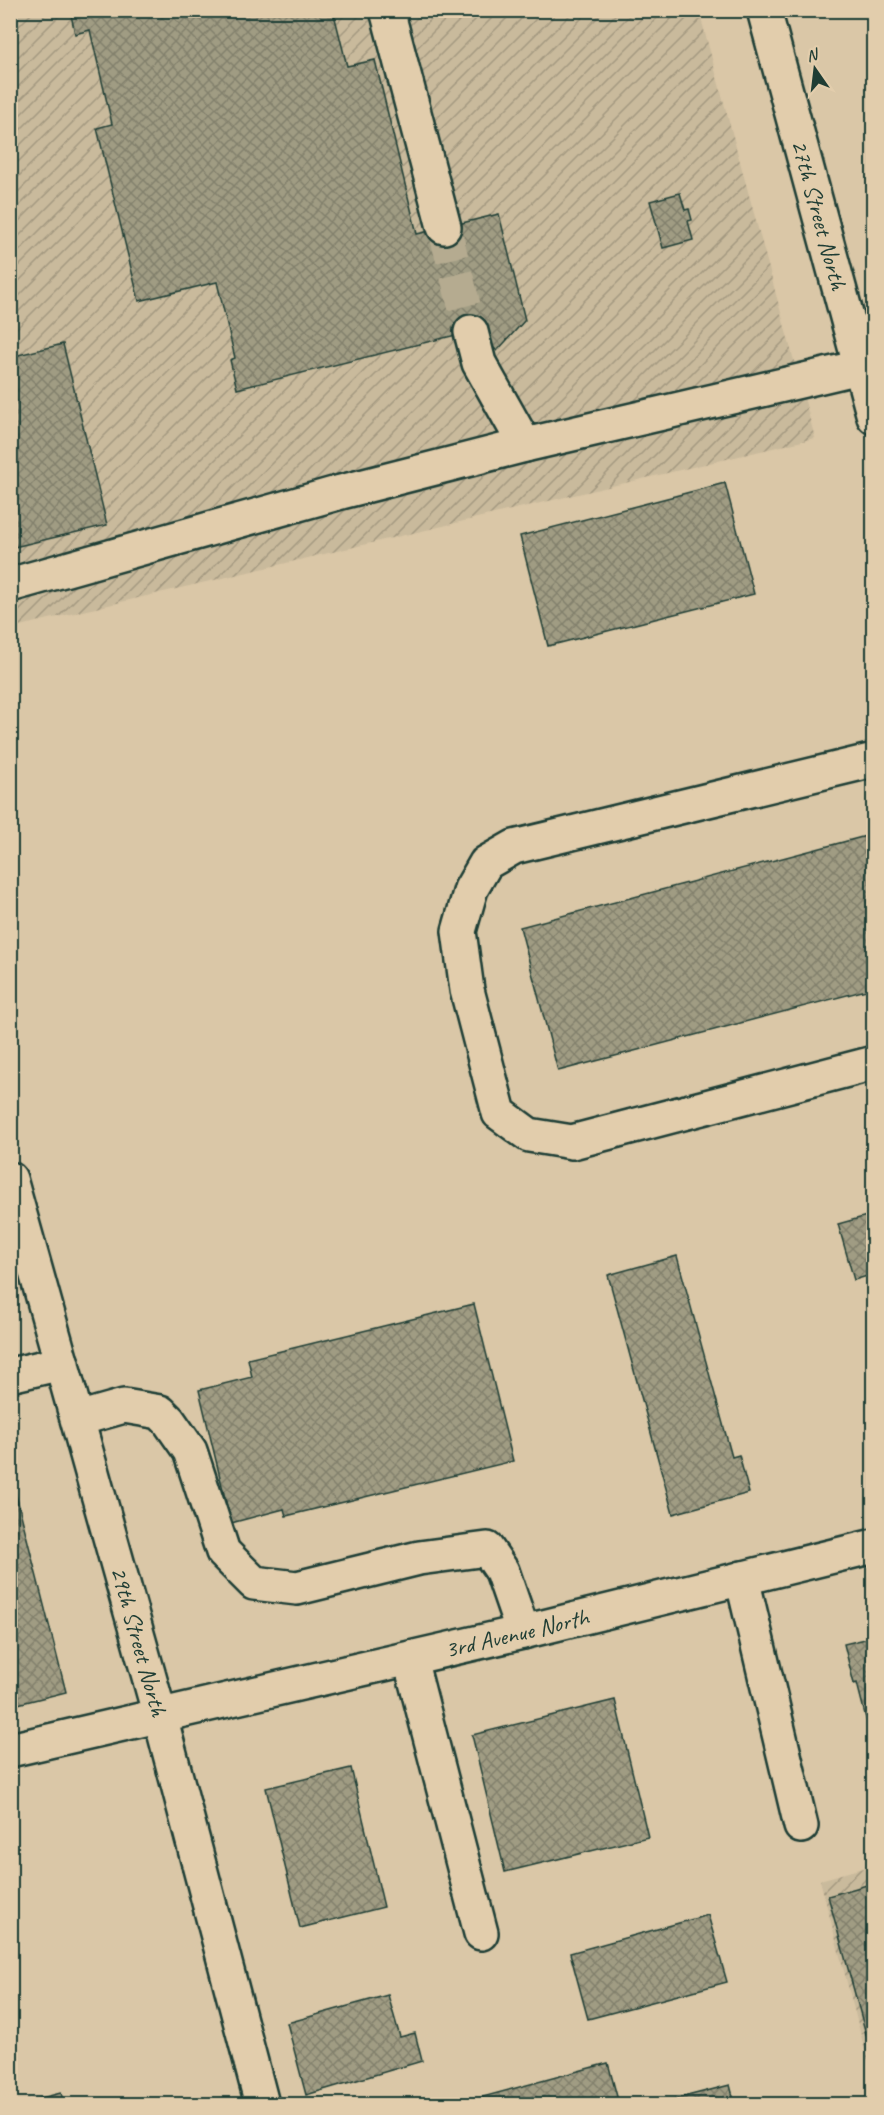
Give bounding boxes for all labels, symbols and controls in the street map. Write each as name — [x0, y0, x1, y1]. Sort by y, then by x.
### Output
north arrow — [785, 39, 845, 99]
text: N — [804, 44, 822, 66]
street label: 27th Street North — [785, 136, 854, 294]
street label: 29th Street North — [104, 1563, 175, 1721]
street label: 3rd Avenue North — [442, 1601, 593, 1664]

